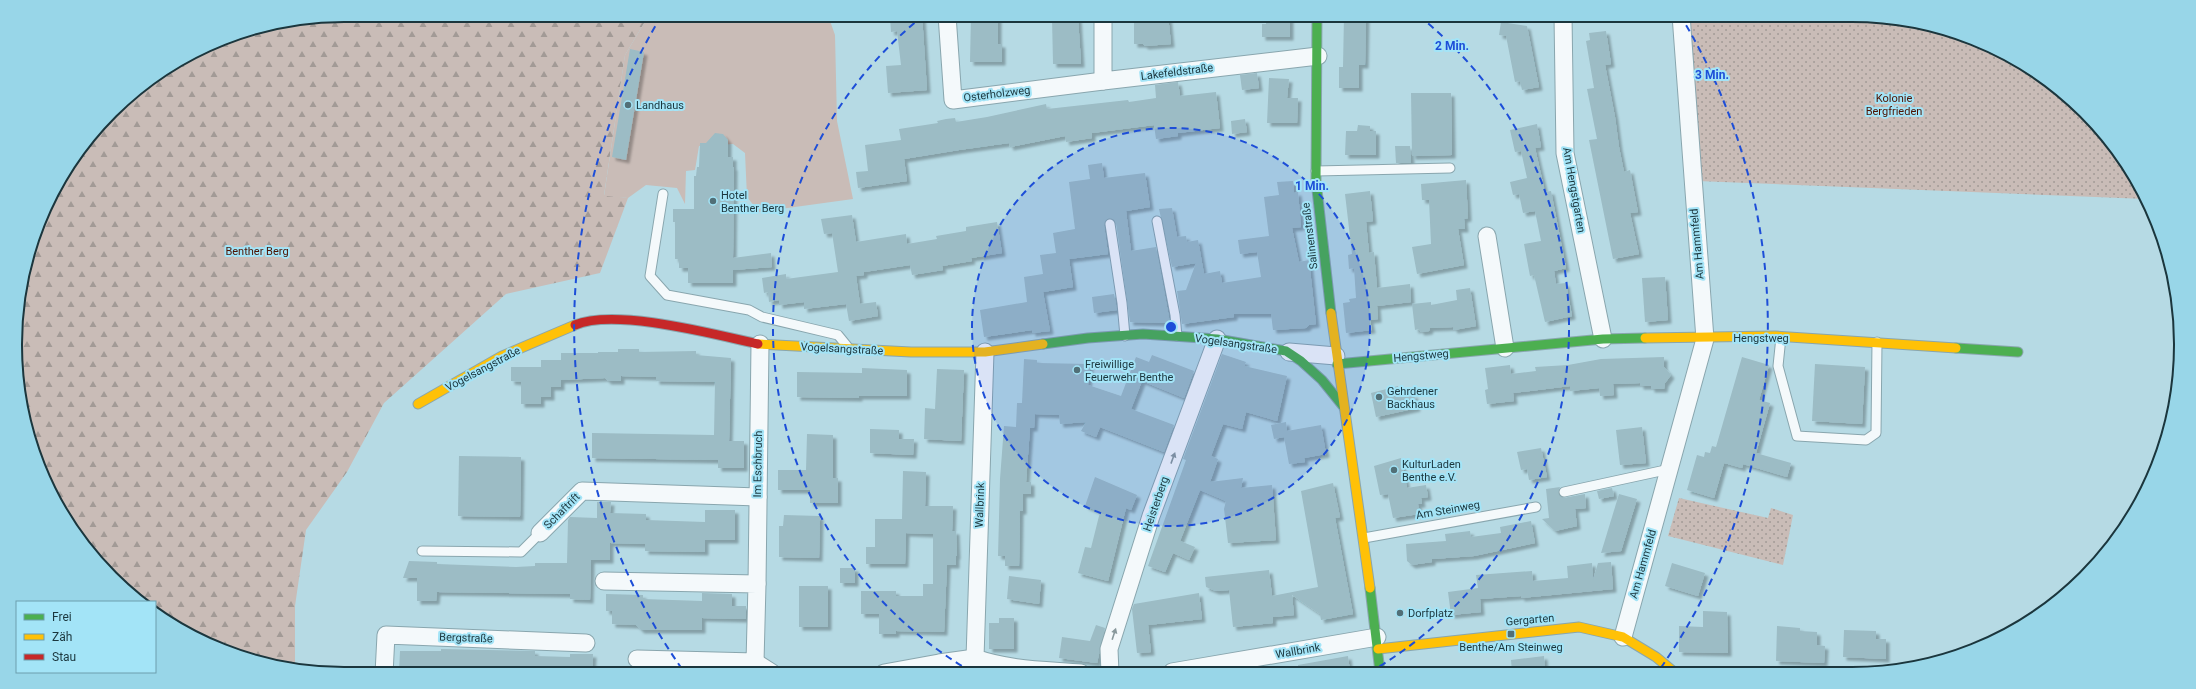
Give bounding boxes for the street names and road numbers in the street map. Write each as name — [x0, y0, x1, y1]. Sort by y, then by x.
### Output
street label: Lakefeldstraße — [1140, 61, 1214, 83]
street label: Osterholzweg — [963, 83, 1031, 105]
street label: Am Hengstgarten — [1560, 146, 1588, 234]
street label: Salinenstraße — [1299, 202, 1321, 270]
street label: Am Hammfeld — [1687, 208, 1707, 280]
street label: Vogelsangstraße — [1194, 332, 1278, 356]
street label: Hengstweg — [1733, 332, 1789, 345]
street label: Vogelsangstraße — [800, 340, 884, 358]
street label: Vogelsangstraße — [443, 344, 523, 394]
street label: Hengstweg — [1393, 347, 1449, 365]
street label: Im Eschbruch — [751, 430, 765, 498]
street label: Heisterberg — [1141, 475, 1171, 533]
street label: Wallbrink — [973, 482, 987, 528]
street label: Schaftrift — [541, 490, 583, 532]
street label: Am Steinweg — [1415, 498, 1481, 522]
street label: Am Hammfeld — [1627, 528, 1659, 600]
street label: Gergarten — [1505, 611, 1555, 629]
street label: Bergstraße — [439, 631, 493, 645]
street label: Wallbrink — [1275, 641, 1322, 661]

